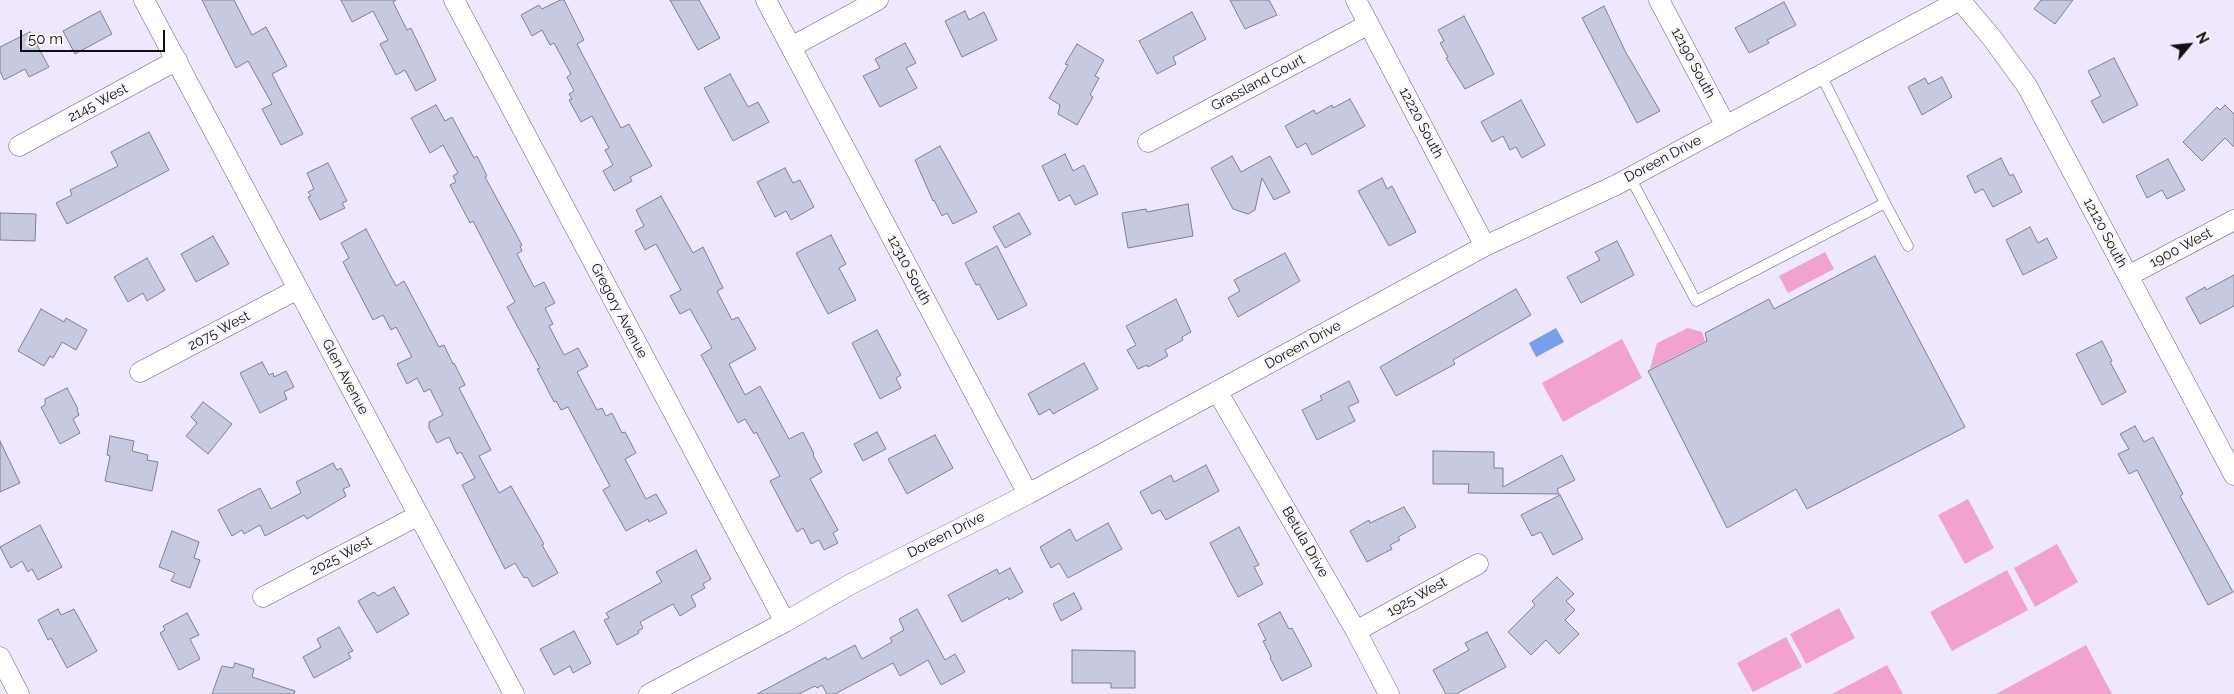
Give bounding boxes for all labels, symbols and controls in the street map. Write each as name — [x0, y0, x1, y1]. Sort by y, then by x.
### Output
scale bar — [22, 20, 168, 52]
north arrow — [2164, 20, 2214, 70]
street label: 12190 South — [1667, 25, 1719, 101]
text: N — [2193, 29, 2212, 46]
text: 50 m — [28, 30, 63, 48]
street label: Grassland Court — [1208, 51, 1308, 115]
street label: 2145 West — [65, 80, 131, 126]
street label: 12220 South — [1395, 85, 1447, 161]
street label: Doreen Drive — [1622, 132, 1704, 186]
street label: 12120 South — [2080, 195, 2130, 271]
street label: 1900 West — [2147, 225, 2215, 271]
street label: 12310 South — [884, 232, 934, 308]
street label: Gregory Avenue — [587, 261, 651, 361]
street label: 2075 West — [185, 308, 253, 354]
street label: Doreen Drive — [1262, 317, 1344, 373]
street label: Glen Avenue — [318, 336, 372, 418]
street label: Betula Drive — [1278, 504, 1332, 580]
street label: Doreen Drive — [904, 508, 988, 562]
street label: 2025 West — [307, 533, 375, 579]
street label: 1925 West — [1384, 574, 1450, 620]

